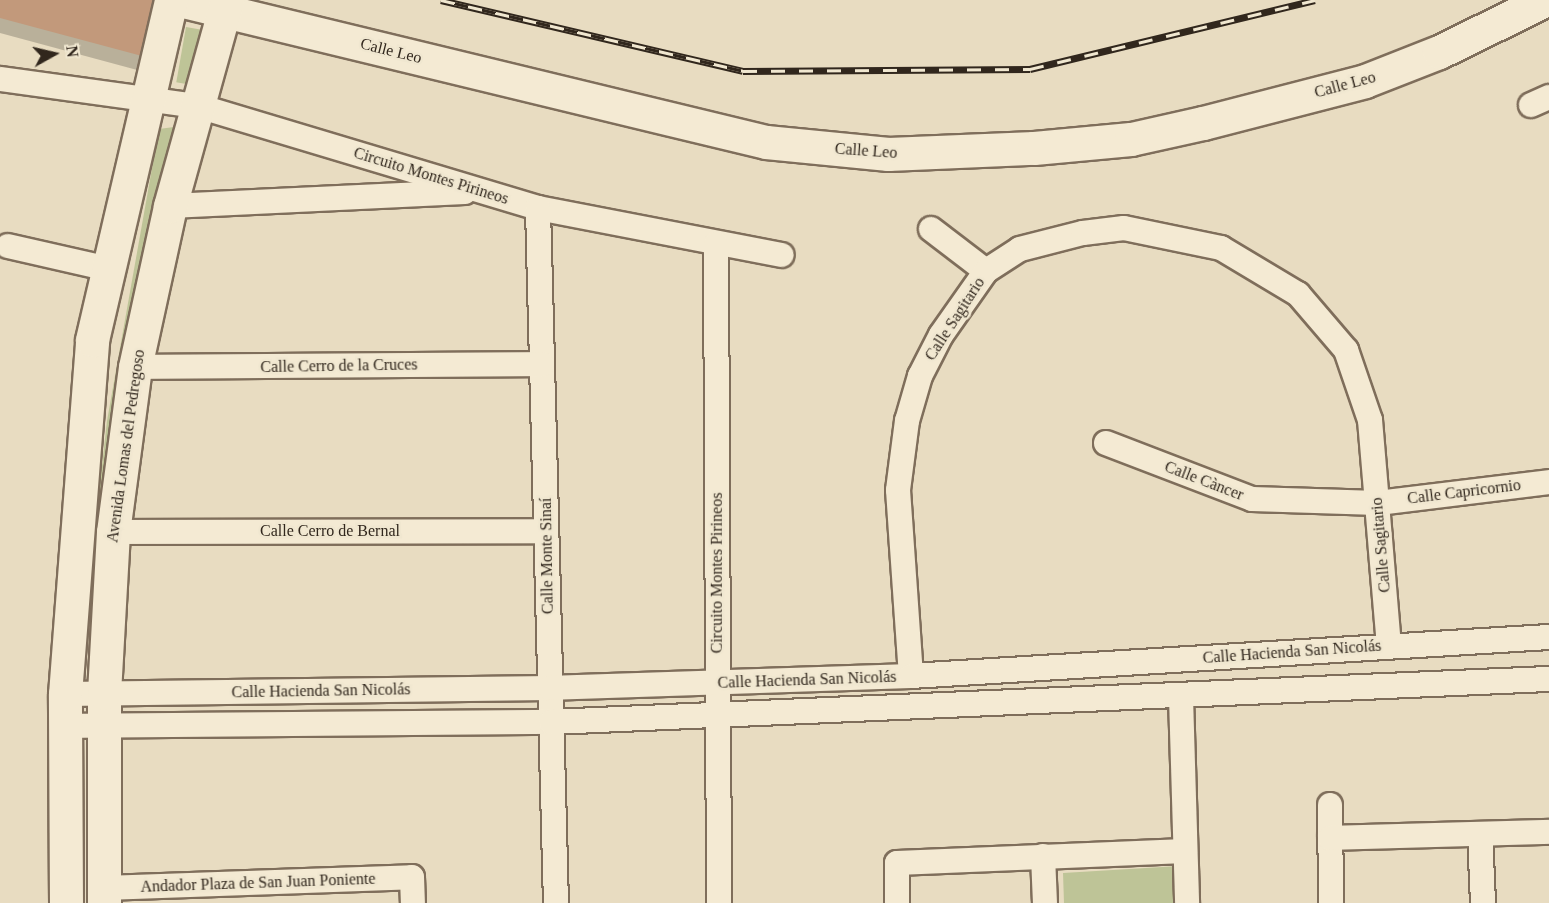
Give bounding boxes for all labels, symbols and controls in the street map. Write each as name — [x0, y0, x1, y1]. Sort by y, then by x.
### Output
north arrow — [24, 24, 84, 84]
street label: Calle Leo — [358, 34, 424, 68]
text: N — [63, 45, 82, 58]
street label: Calle Leo — [1312, 68, 1378, 102]
street label: Calle Leo — [834, 139, 898, 163]
street label: Circuito Montes Pirineos — [351, 143, 511, 209]
street label: Calle Sagitario — [921, 274, 989, 364]
street label: Avenida Lomas del Pedregoso — [103, 348, 149, 544]
street label: Calle Cerro de la Cruces — [260, 355, 418, 377]
street label: Calle Càncer — [1162, 457, 1246, 505]
street label: Calle Capricornio — [1406, 476, 1522, 508]
street label: Circuito Montes Pirineos — [707, 493, 727, 653]
street label: Calle Sagitario — [1367, 497, 1395, 593]
street label: Calle Monte Sinaí — [536, 498, 558, 614]
street label: Calle Cerro de Bernal — [260, 521, 400, 541]
street label: Calle Hacienda San Nicolás — [1202, 636, 1382, 668]
street label: Calle Hacienda San Nicolás — [717, 667, 897, 693]
street label: Calle Hacienda San Nicolás — [231, 680, 411, 702]
street label: Andador Plaza de San Juan Poniente — [140, 869, 376, 897]

